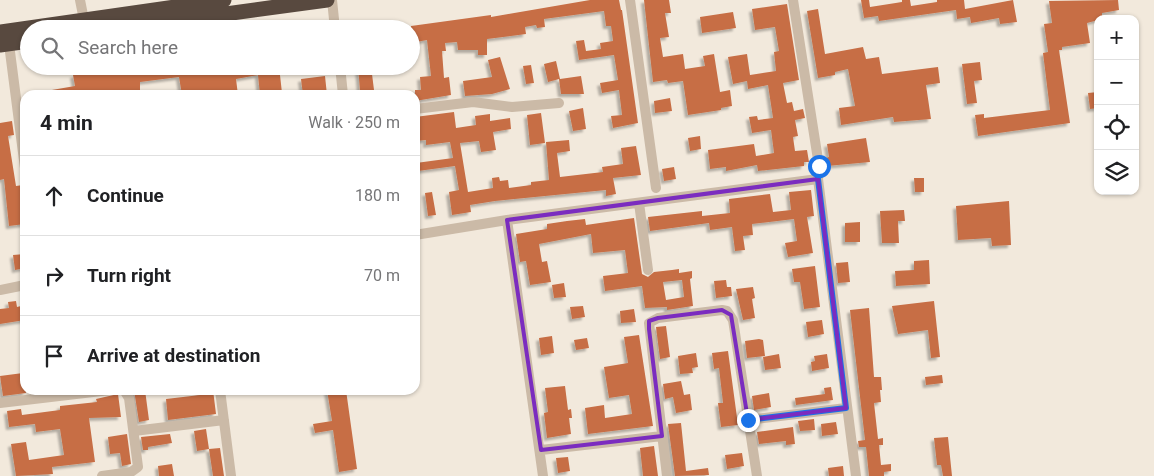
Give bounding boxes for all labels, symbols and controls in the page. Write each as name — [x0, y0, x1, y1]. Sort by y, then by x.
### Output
map controls — [1094, 15, 1139, 195]
button: + — [1094, 15, 1139, 60]
search box — [20, 20, 420, 75]
icon: search — [38, 34, 66, 62]
text: Search here — [78, 36, 178, 59]
button: − — [1094, 60, 1139, 105]
button: locate — [1094, 105, 1139, 150]
text: 4 min — [40, 111, 93, 135]
text: Walk · 250 m — [308, 113, 400, 132]
button: layers — [1094, 150, 1139, 195]
route start — [808, 155, 831, 178]
icon: ahead — [40, 182, 68, 210]
text: Continue — [87, 184, 164, 207]
text: 180 m — [355, 186, 400, 205]
icon: right — [40, 262, 68, 290]
text: Turn right — [87, 264, 171, 287]
text: 70 m — [364, 266, 400, 285]
icon: arrive — [40, 342, 68, 370]
text: Arrive at destination — [87, 344, 260, 367]
route end — [737, 409, 760, 432]

